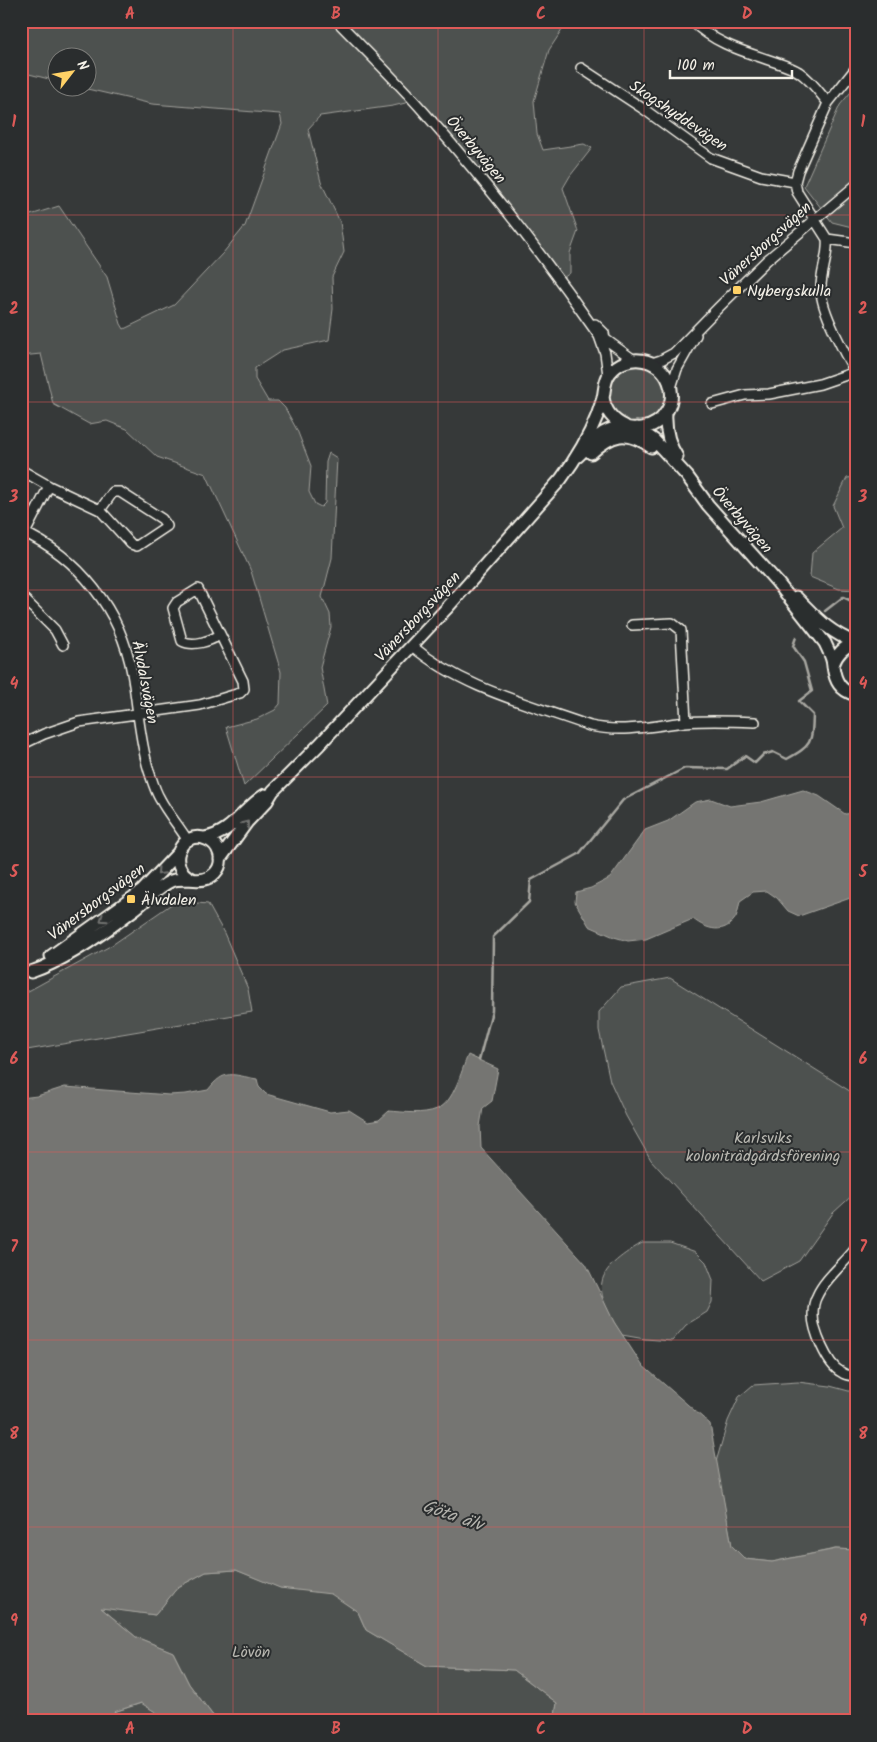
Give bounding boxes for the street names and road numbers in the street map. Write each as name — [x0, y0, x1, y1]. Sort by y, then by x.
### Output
street label: Skogshyddevägen — [624, 74, 733, 159]
street label: Överbyvägen — [440, 110, 512, 190]
street label: Vänersborgsvägen — [714, 196, 818, 293]
street label: Överbyvägen — [705, 481, 778, 559]
street label: Vänersborgsvägen — [369, 566, 467, 668]
street label: Älvdalsvägen — [124, 639, 165, 726]
street label: Vänersborgsvägen — [43, 857, 151, 947]

